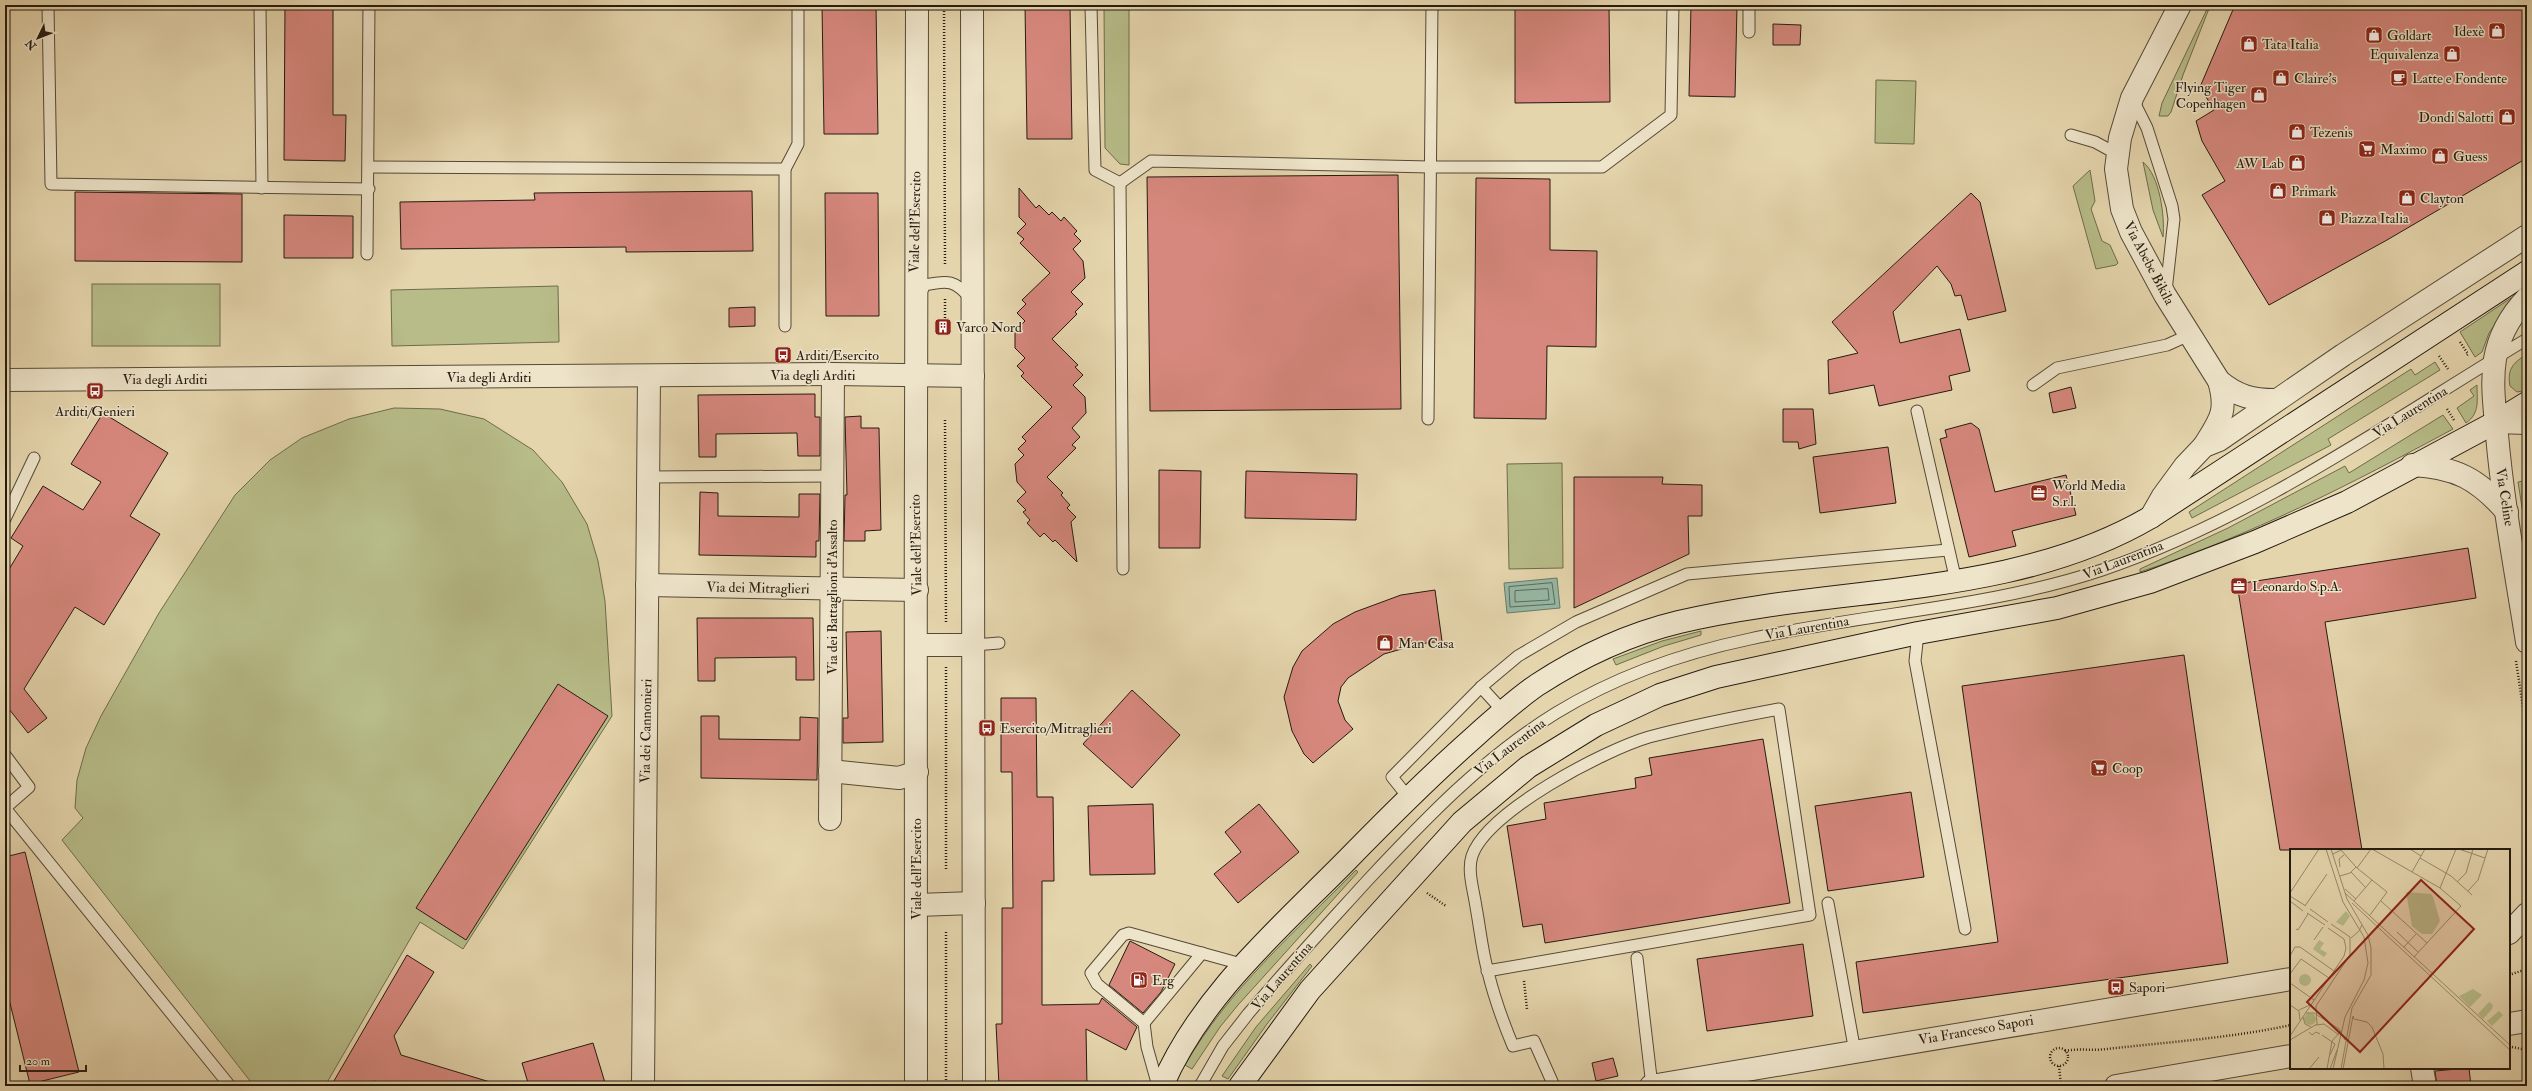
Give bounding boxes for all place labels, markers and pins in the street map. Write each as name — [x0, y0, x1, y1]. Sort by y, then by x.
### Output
shop icon: Idexè — [2487, 21, 2507, 41]
place label: Idexè — [2454, 23, 2484, 40]
shop icon: Goldart — [2364, 25, 2384, 45]
place label: Goldart — [2387, 27, 2432, 44]
shop icon: Tata Italia — [2239, 34, 2259, 54]
place label: Tata Italia — [2262, 36, 2319, 53]
shop icon: Equivalenza — [2442, 44, 2462, 64]
place label: Equivalenza — [2370, 46, 2439, 63]
shop icon: Claire's — [2271, 68, 2291, 88]
cafe icon: Latte e Fondente — [2389, 68, 2409, 88]
place label: Claire's — [2294, 70, 2337, 87]
place label: Latte e Fondente — [2412, 70, 2507, 87]
place label: Flying Tiger Copenhagen — [2175, 79, 2247, 113]
shop icon: Flying Tiger Copenhagen — [2249, 85, 2269, 105]
shop icon: Dondi Salotti — [2497, 107, 2517, 127]
place label: Dondi Salotti — [2419, 109, 2494, 126]
shop icon: Tezenis — [2287, 122, 2307, 142]
place label: Tezenis — [2310, 124, 2353, 141]
supermarket icon: Maximo — [2357, 139, 2377, 159]
place label: Maximo — [2380, 141, 2427, 158]
shop icon: Guess — [2430, 146, 2450, 166]
place label: Guess — [2453, 148, 2488, 165]
shop icon: AW Lab — [2287, 153, 2307, 173]
place label: AW Lab — [2235, 155, 2284, 172]
shop icon: Primark — [2268, 181, 2288, 201]
place label: Primark — [2291, 183, 2337, 200]
shop icon: Clayton — [2397, 188, 2417, 208]
place label: Clayton — [2420, 190, 2464, 208]
shop icon: Piazza Italia — [2317, 208, 2337, 228]
place label: Piazza Italia — [2340, 210, 2409, 227]
building icon: Varco Nord — [933, 317, 953, 337]
place label: Varco Nord — [956, 319, 1022, 336]
bus stop icon: Arditi/Esercito — [773, 345, 793, 365]
place label: Arditi/Esercito — [795, 347, 879, 364]
bus stop icon: Arditi/Genieri — [85, 381, 105, 401]
place label: Arditi/Genieri — [54, 403, 135, 420]
place label: World Media S.r.l. — [2051, 477, 2126, 510]
office icon: World Media S.r.l. — [2029, 483, 2049, 503]
office icon: Leonardo S.p.A. — [2229, 576, 2249, 596]
place label: Leonardo S.p.A. — [2252, 578, 2342, 596]
shop icon: Man Casa — [1375, 633, 1395, 653]
place label: Man Casa — [1398, 635, 1454, 652]
bus stop icon: Esercito/Mitraglieri — [977, 718, 997, 738]
place label: Esercito/Mitraglieri — [1000, 720, 1112, 737]
supermarket icon: Coop — [2089, 758, 2109, 778]
place label: Coop — [2112, 760, 2143, 778]
fuel station icon: Erg — [1129, 970, 1149, 990]
place label: Erg — [1152, 972, 1175, 989]
bus stop icon: Sapori — [2106, 977, 2126, 997]
place label: Sapori — [2129, 979, 2166, 997]

